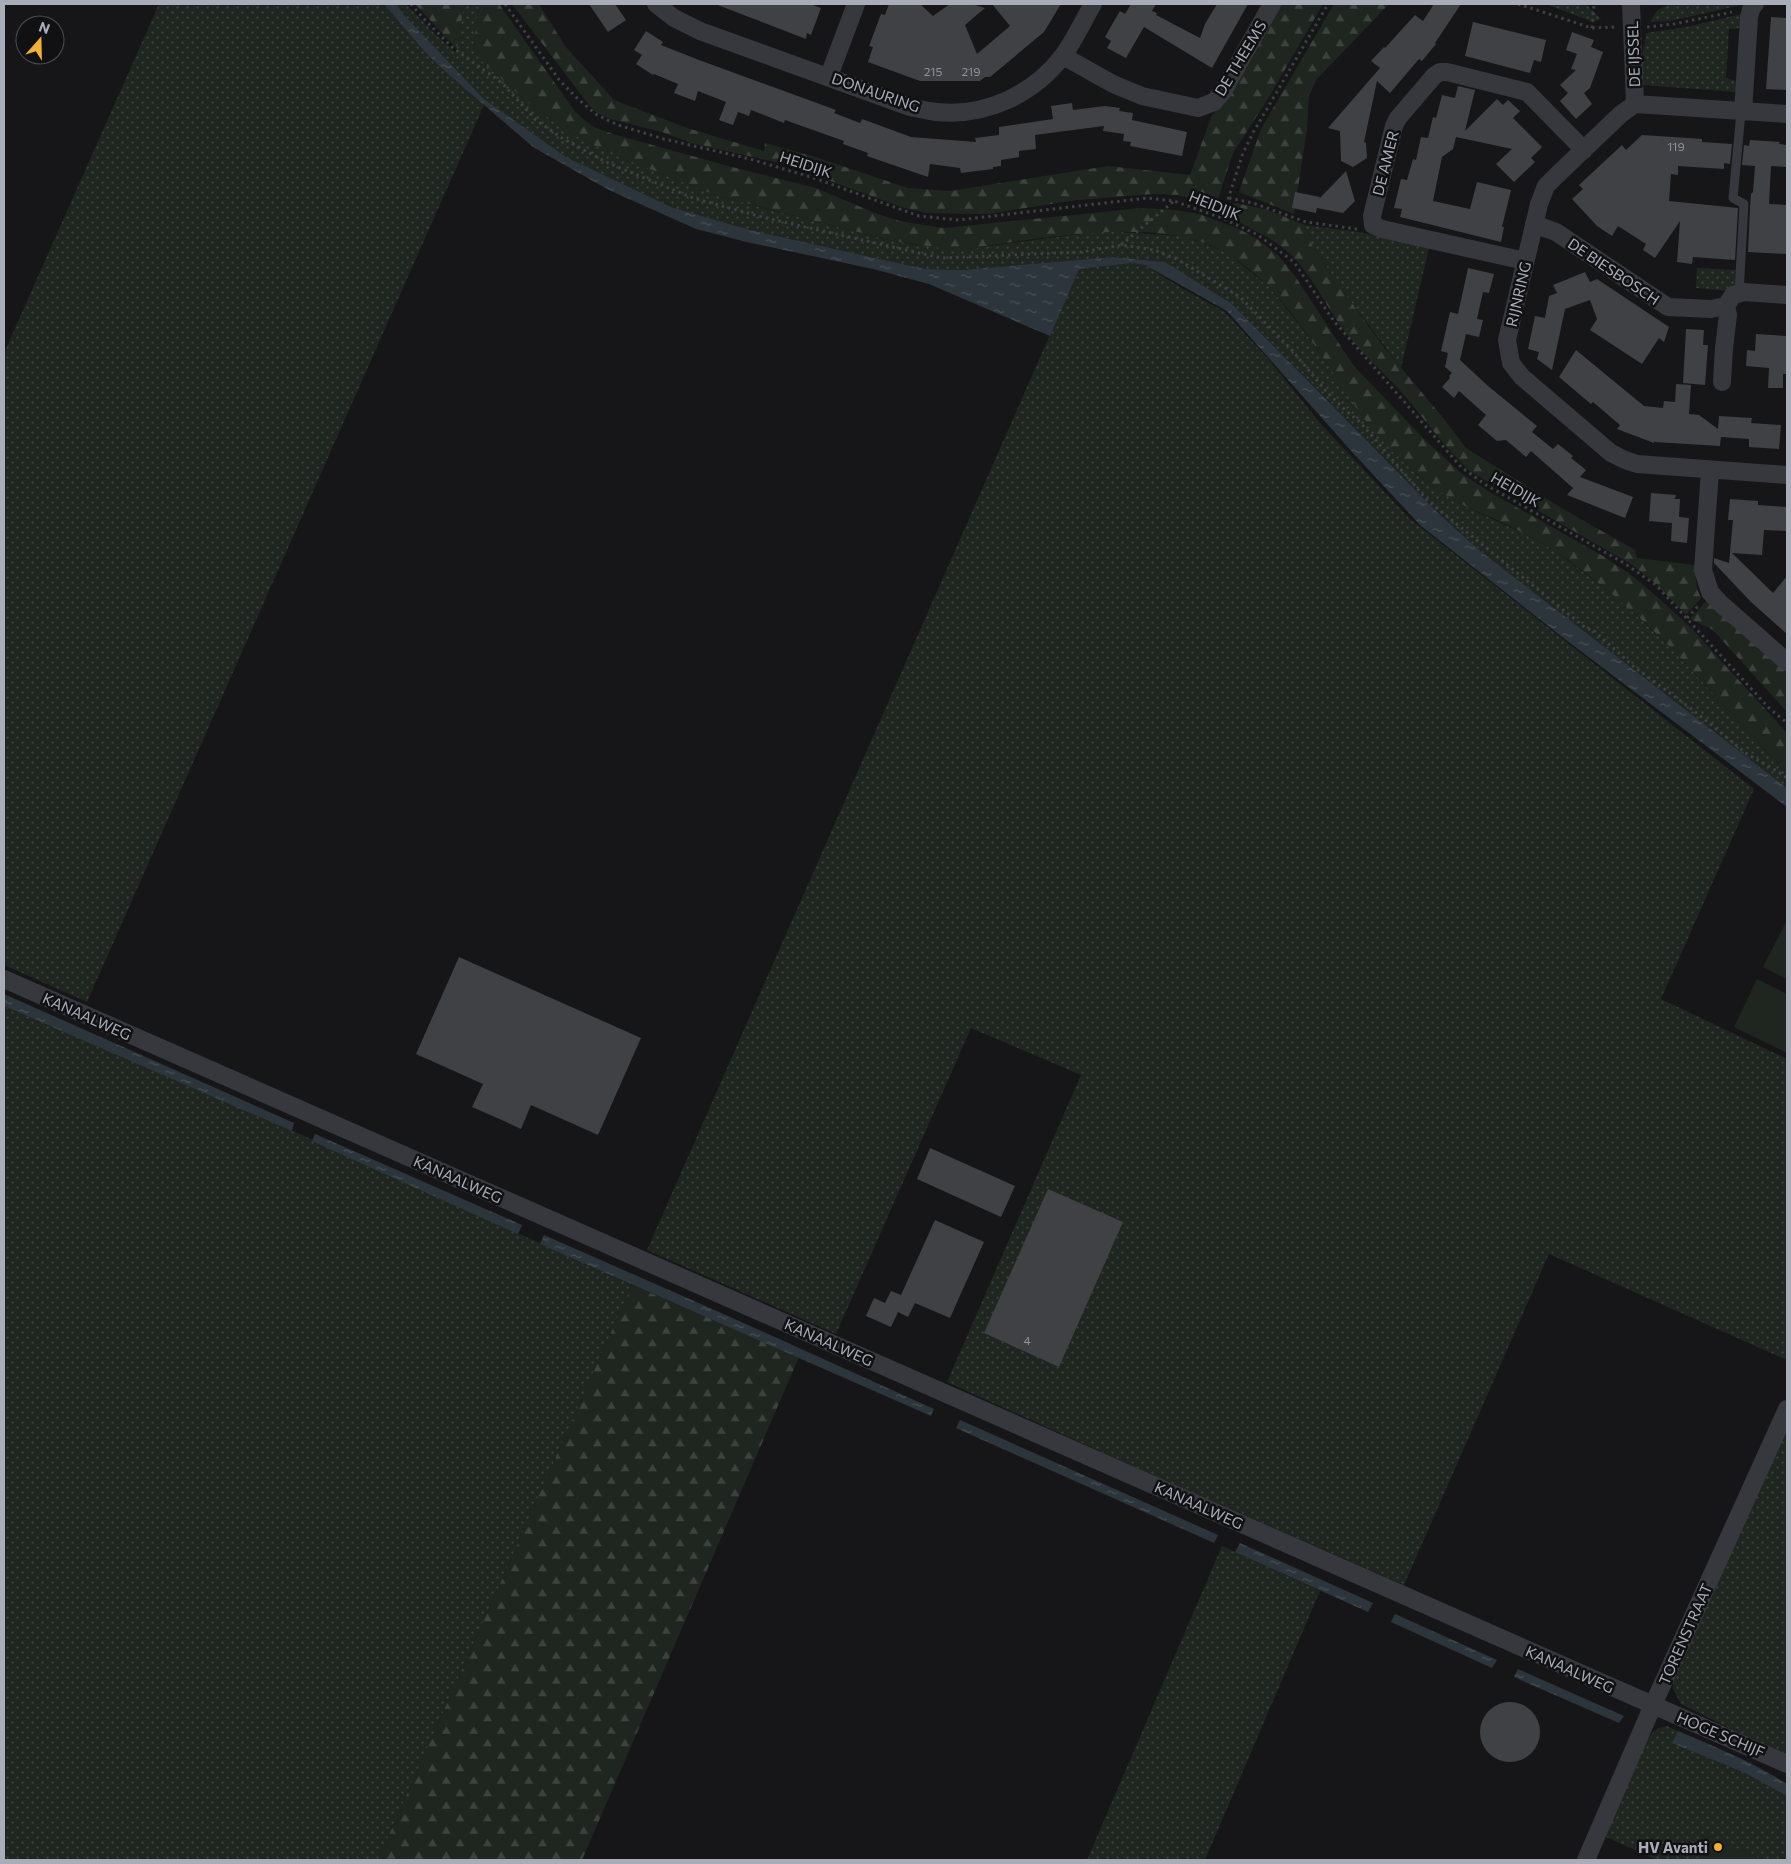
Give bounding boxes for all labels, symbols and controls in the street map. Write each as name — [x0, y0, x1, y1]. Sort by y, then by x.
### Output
north arrow — [15, 15, 65, 65]
street label: DE THEEMS — [1210, 17, 1270, 99]
text: N — [37, 18, 52, 37]
street label: DE IJSSEL — [1623, 20, 1643, 88]
house number: 215 — [924, 64, 942, 78]
house number: 219 — [961, 64, 981, 78]
street label: DONAURING — [830, 69, 922, 115]
street label: DE AMER — [1368, 129, 1402, 197]
house number: 119 — [1667, 139, 1685, 153]
street label: HEIDIJK — [778, 147, 834, 181]
street label: HEIDIJK — [1187, 187, 1243, 223]
street label: DE BIESBOSCH — [1565, 234, 1663, 308]
street label: RIJNRING — [1502, 260, 1534, 328]
street label: HEIDIJK — [1488, 468, 1544, 510]
street label: KANAALWEG — [40, 988, 134, 1044]
street label: KANAALWEG — [411, 1151, 505, 1207]
street label: KANAALWEG — [782, 1314, 876, 1370]
house number: 4 — [1023, 1333, 1031, 1347]
street label: KANAALWEG — [1152, 1477, 1246, 1533]
street label: TORENSTRAAT — [1655, 1580, 1716, 1687]
street label: KANAALWEG — [1523, 1641, 1617, 1697]
street label: HOGE SCHIJF — [1674, 1707, 1768, 1761]
place label: HV Avanti — [1638, 1838, 1708, 1856]
marker: HV Avanti — [1712, 1841, 1724, 1853]

